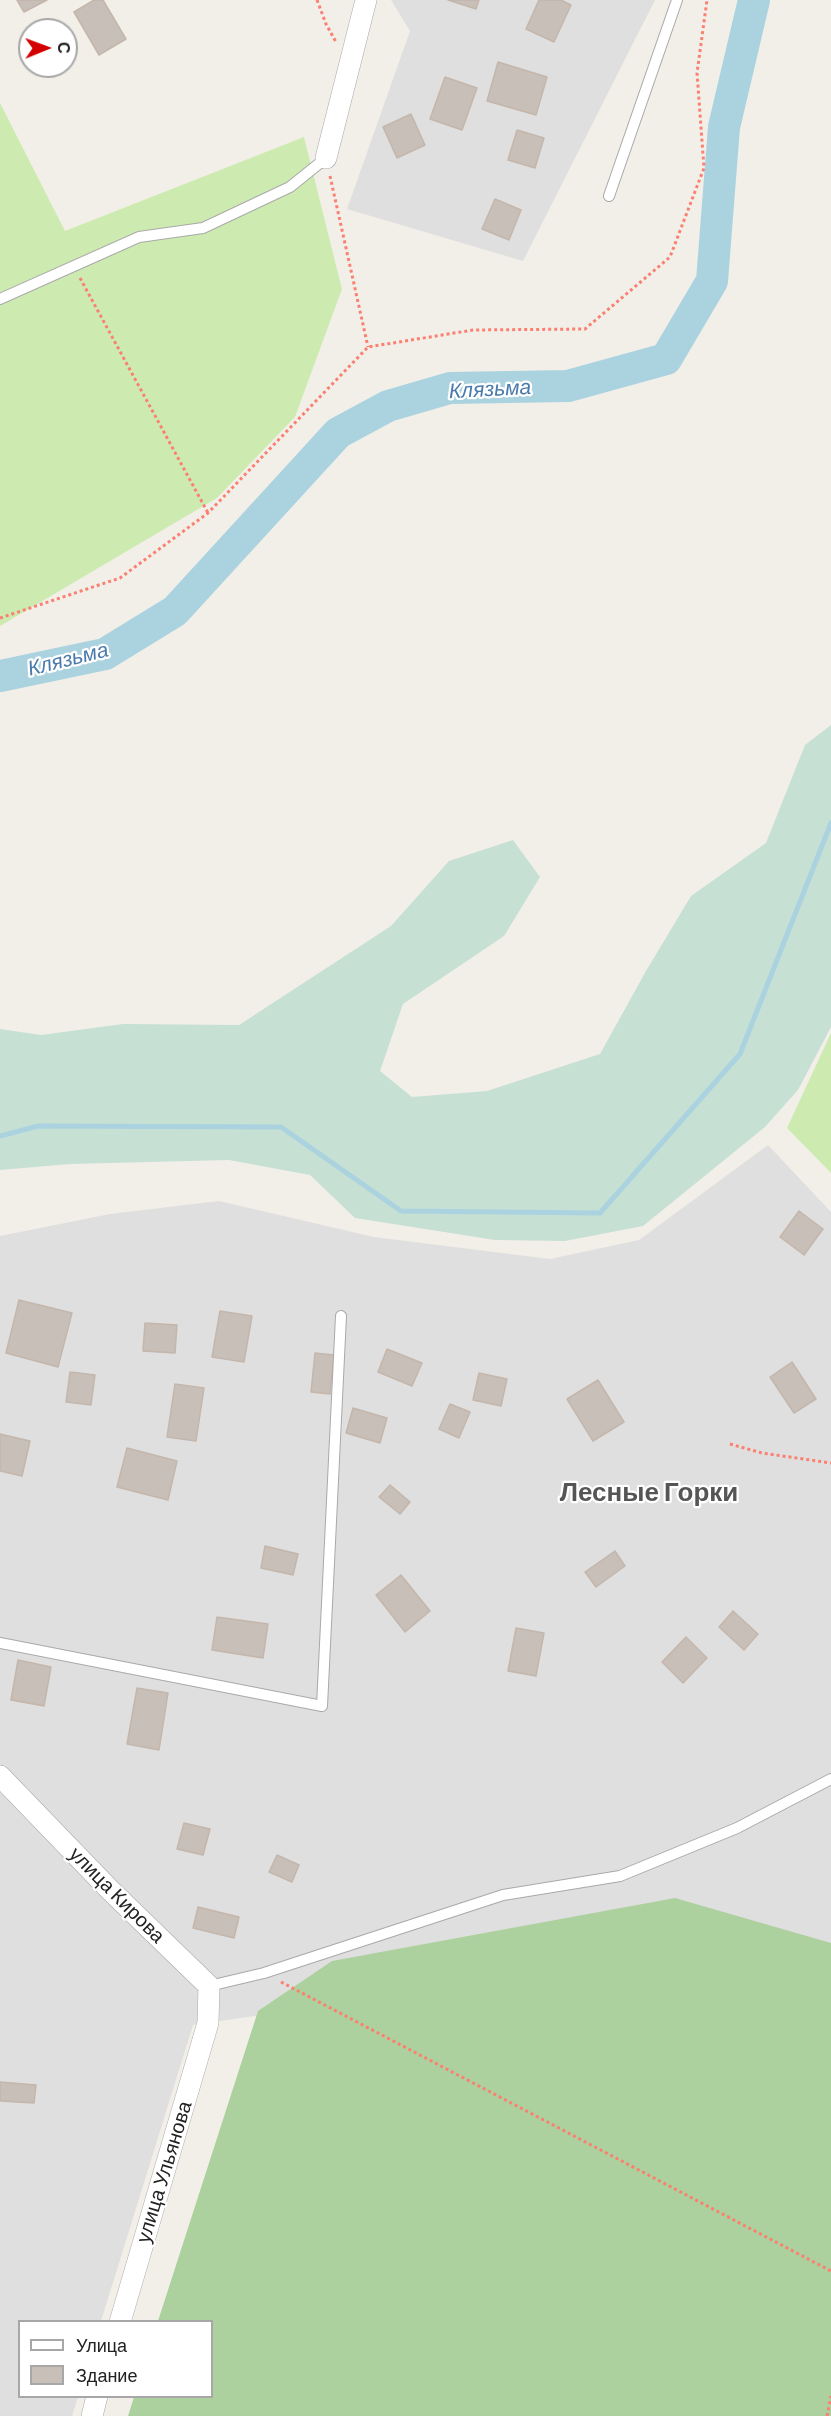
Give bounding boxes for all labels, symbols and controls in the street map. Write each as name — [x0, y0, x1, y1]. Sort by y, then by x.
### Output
north arrow — [18, 18, 78, 78]
text: С — [55, 42, 74, 54]
water label: Клязьма — [448, 374, 532, 404]
water label: Клязьма — [25, 637, 111, 681]
district label: Лесные Горки — [560, 1476, 738, 1508]
street label: улица Кирова — [64, 1842, 170, 1948]
street label: улица Ульянова — [131, 2098, 197, 2246]
legend — [18, 2320, 213, 2398]
text: Улица — [76, 2334, 127, 2356]
text: Здание — [76, 2364, 137, 2386]

